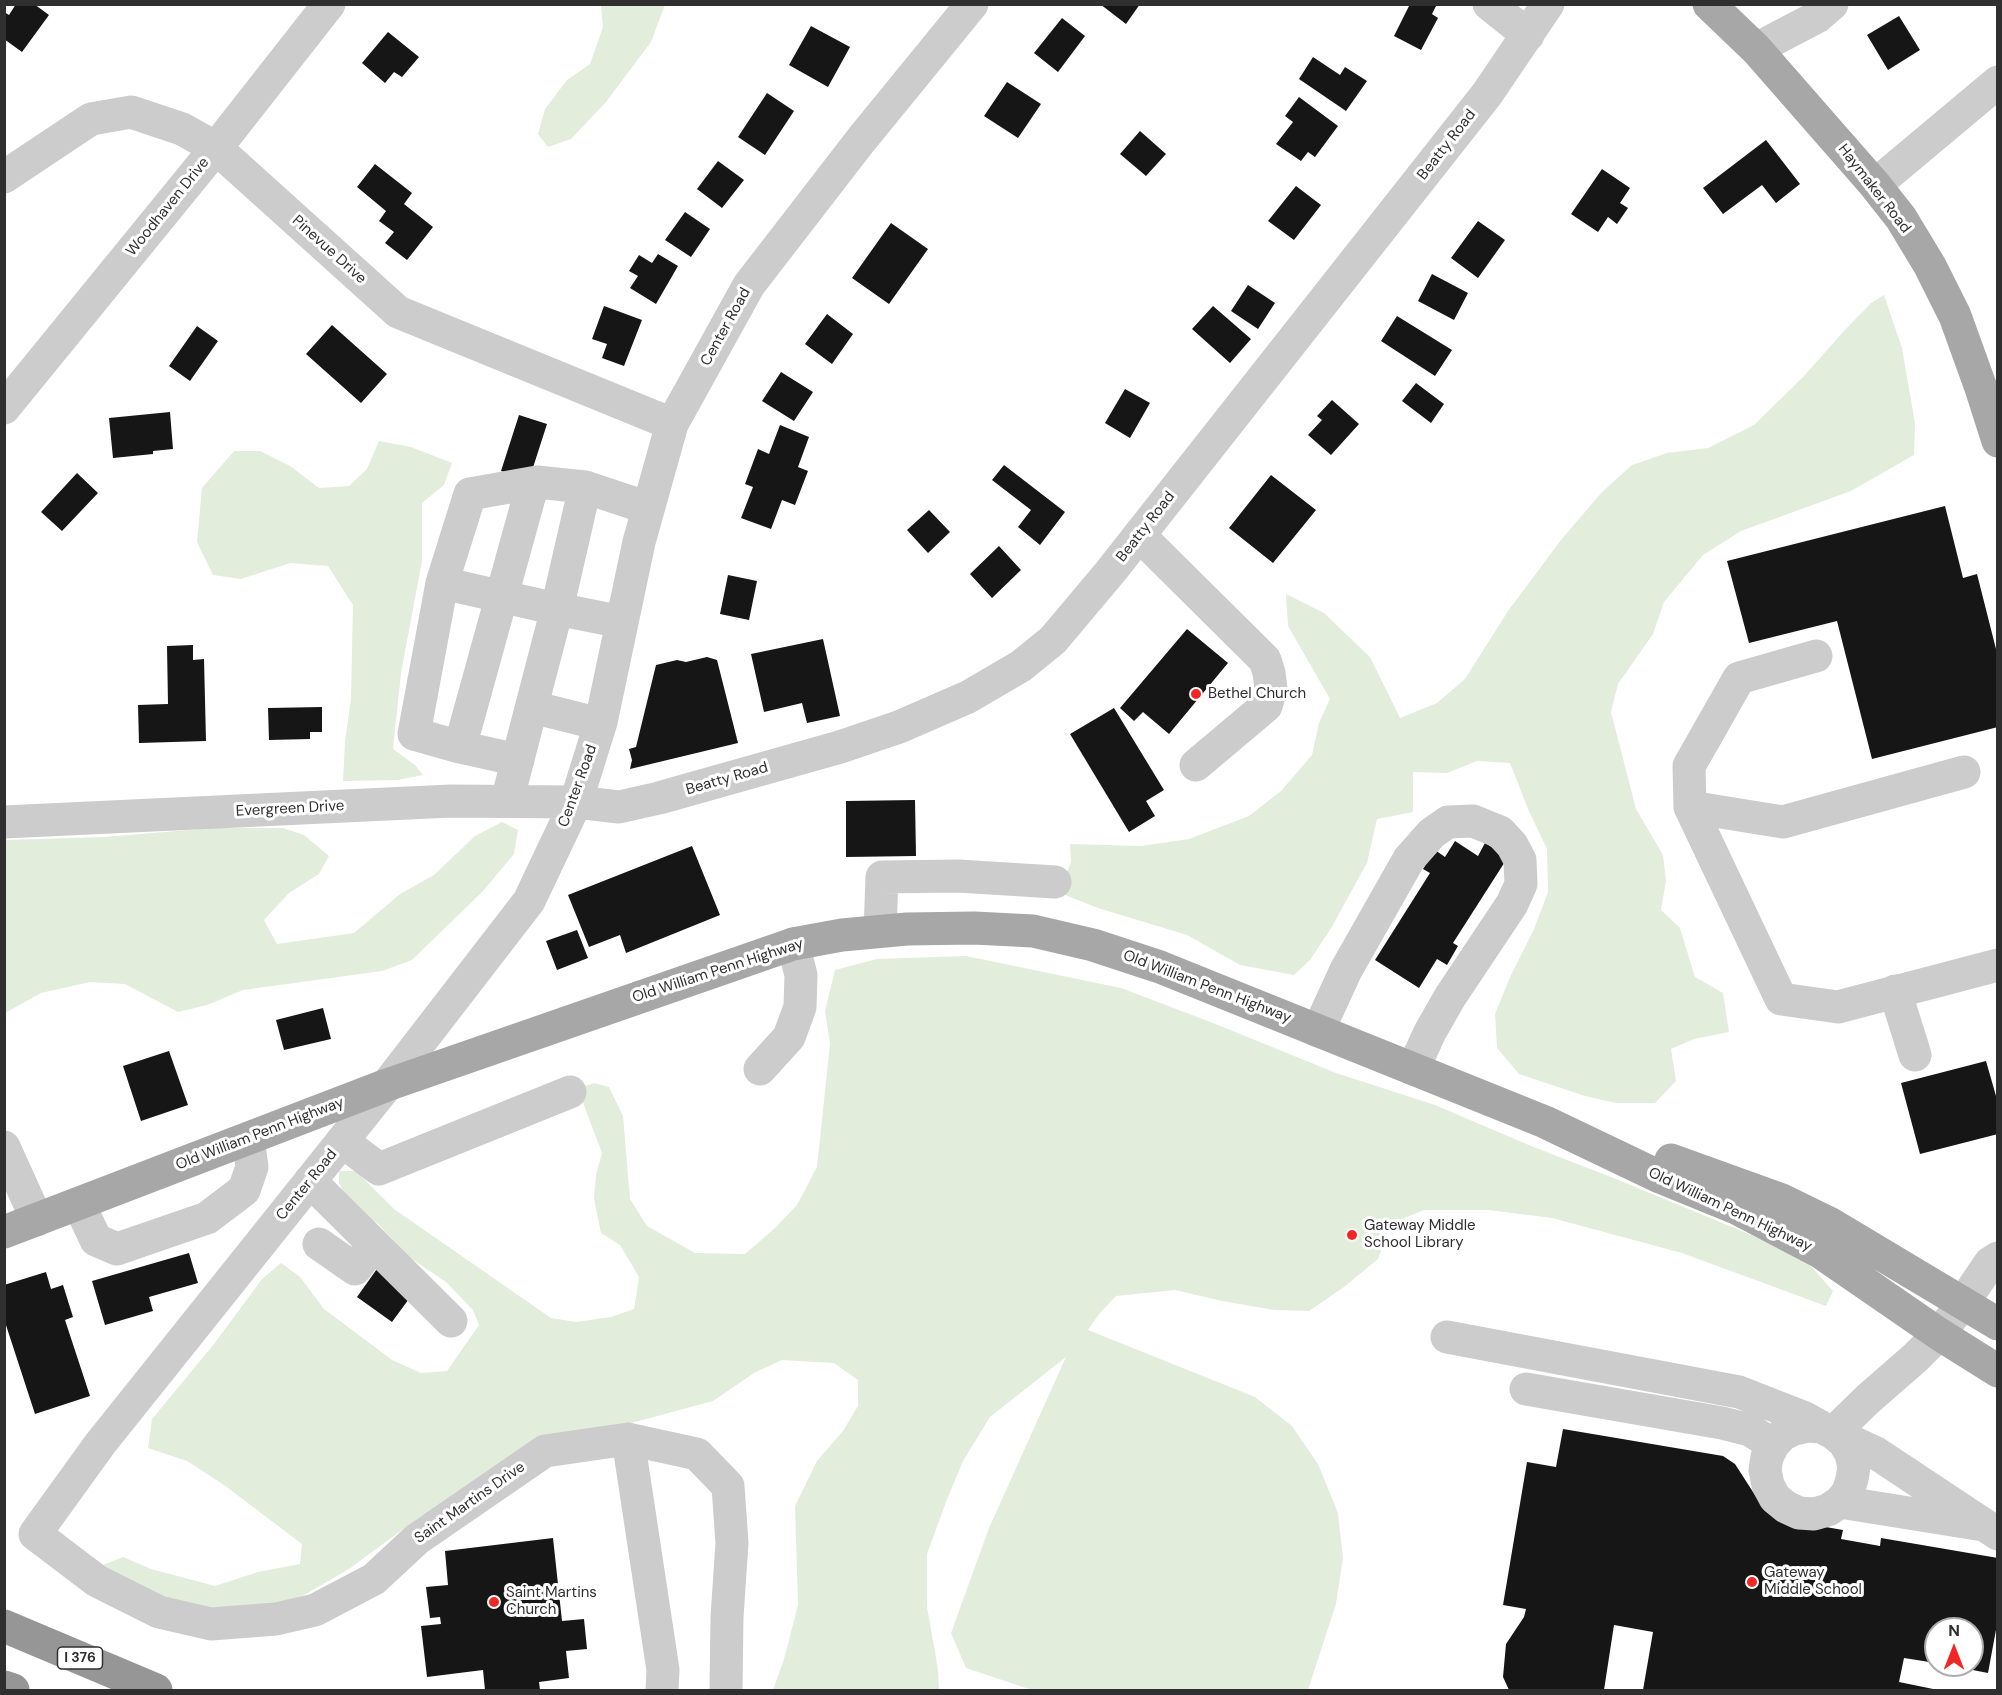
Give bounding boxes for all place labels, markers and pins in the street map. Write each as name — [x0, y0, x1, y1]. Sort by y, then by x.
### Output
place label: Bethel Church — [1208, 685, 1306, 703]
marker: Bethel Church — [1189, 687, 1203, 701]
place label: Gateway Middle School Library — [1364, 1217, 1476, 1252]
marker: Gateway Middle School Library — [1345, 1228, 1359, 1242]
place label: Gateway Middle School — [1764, 1564, 1862, 1599]
marker: Gateway Middle School — [1745, 1575, 1759, 1589]
place label: Saint Martins Church — [506, 1584, 597, 1619]
marker: Saint Martins Church — [487, 1595, 501, 1609]

